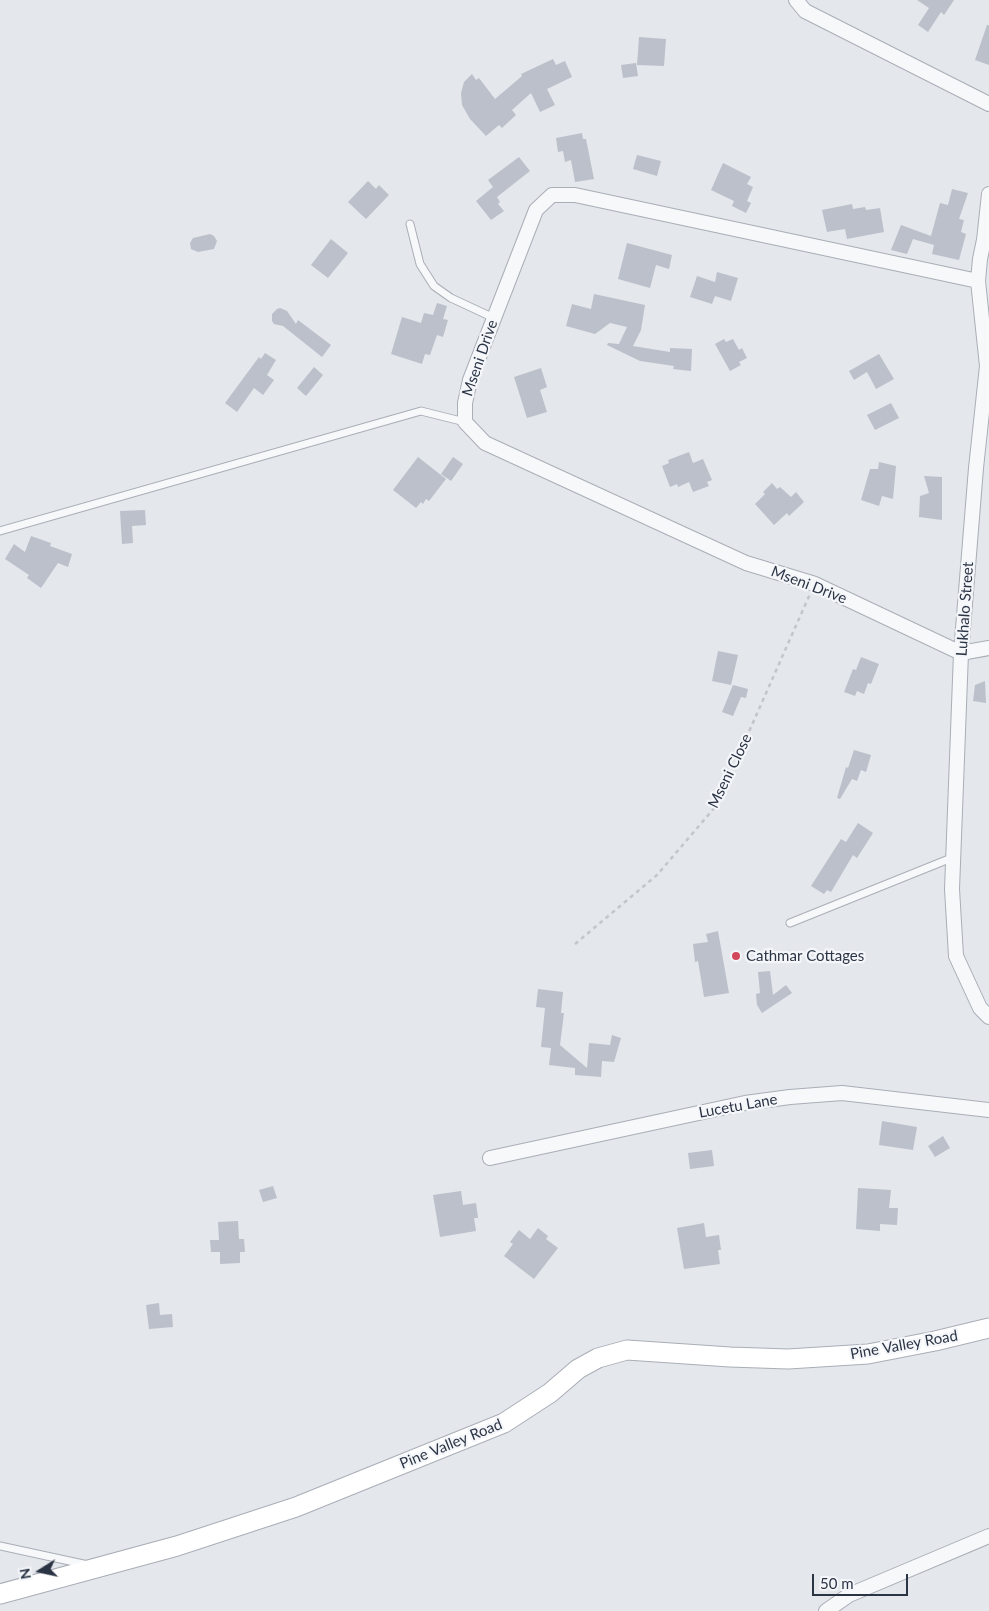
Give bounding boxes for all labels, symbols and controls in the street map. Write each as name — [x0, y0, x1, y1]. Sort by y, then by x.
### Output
street label: Mseni Drive — [459, 317, 501, 399]
street label: Lukhalo Street — [953, 561, 977, 657]
street label: Mseni Drive — [769, 562, 849, 608]
street label: Mseni Close — [704, 731, 756, 811]
place label: Cathmar Cottages — [746, 947, 864, 965]
marker: Cathmar Cottages — [730, 950, 742, 962]
street label: Lucetu Lane — [697, 1090, 779, 1122]
street label: Pine Valley Road — [849, 1327, 959, 1363]
street label: Pine Valley Road — [397, 1415, 505, 1473]
north arrow — [15, 1546, 65, 1596]
scale bar — [814, 1564, 910, 1596]
text: N — [15, 1567, 34, 1580]
text: 50 m — [820, 1574, 854, 1592]

